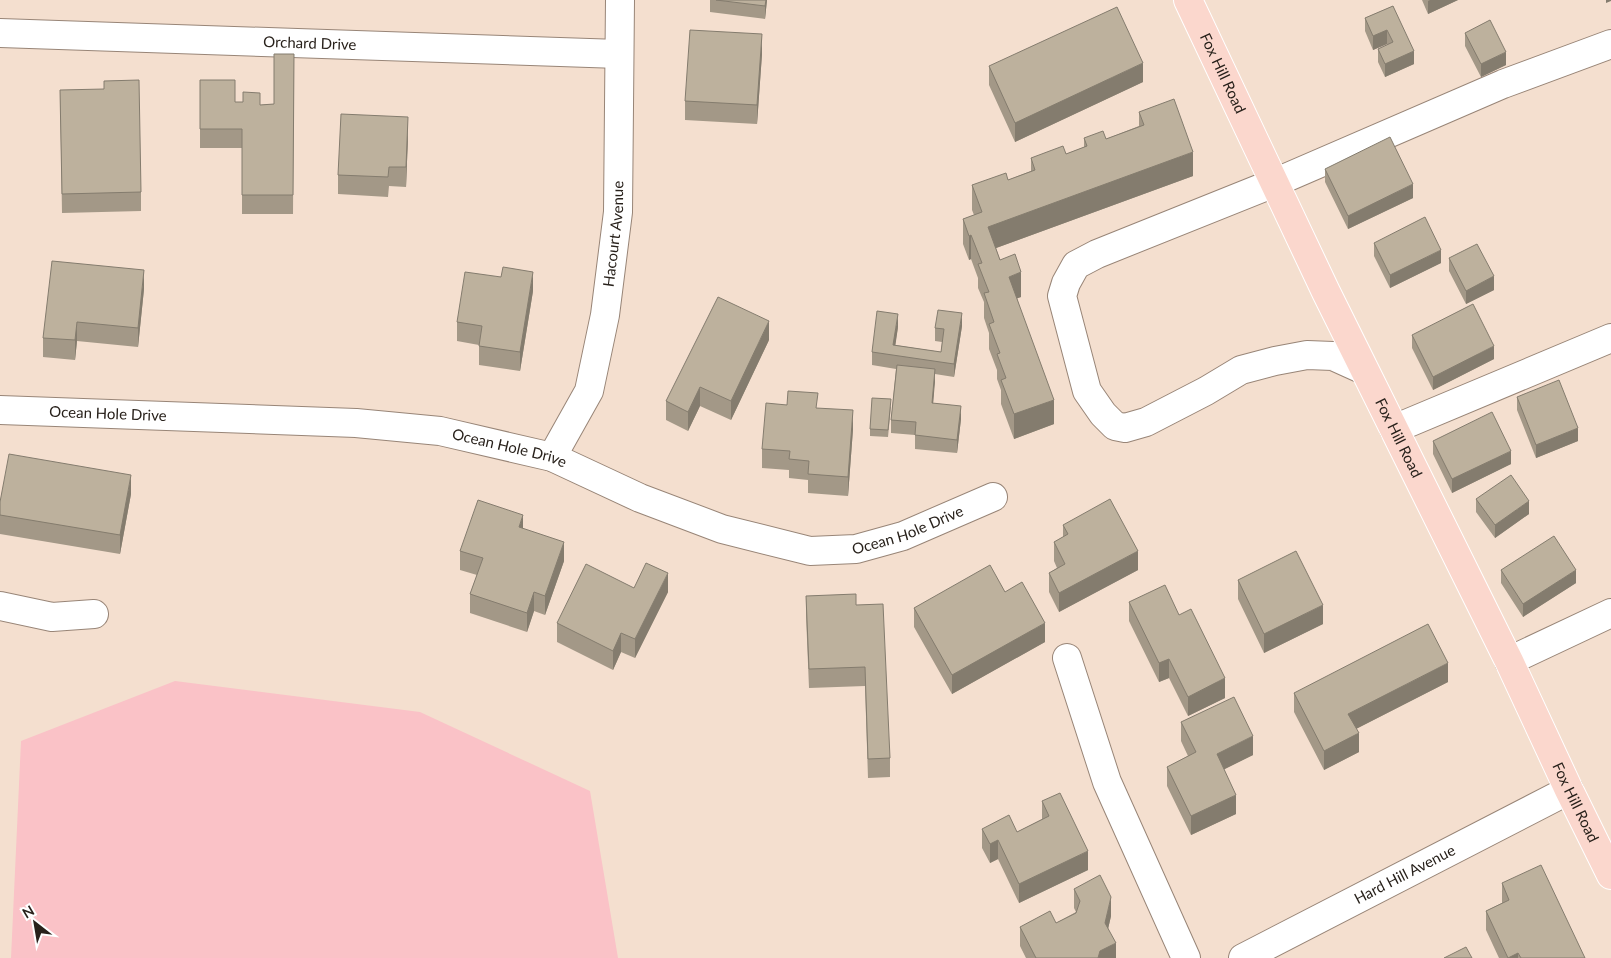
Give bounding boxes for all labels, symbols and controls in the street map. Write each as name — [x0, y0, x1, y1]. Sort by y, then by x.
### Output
street label: Fox Hill Road — [1197, 30, 1250, 116]
street label: Orchard Drive — [263, 32, 357, 53]
street label: Hacourt Avenue — [599, 181, 626, 288]
street label: Fox Hill Road — [1372, 395, 1427, 480]
street label: Ocean Hole Drive — [49, 402, 167, 424]
street label: Ocean Hole Drive — [451, 424, 570, 471]
street label: Ocean Hole Drive — [850, 501, 966, 558]
street label: Fox Hill Road — [1549, 759, 1603, 845]
street label: Hard Hill Avenue — [1351, 840, 1458, 907]
north arrow — [10, 898, 60, 948]
text: N — [19, 901, 37, 921]

